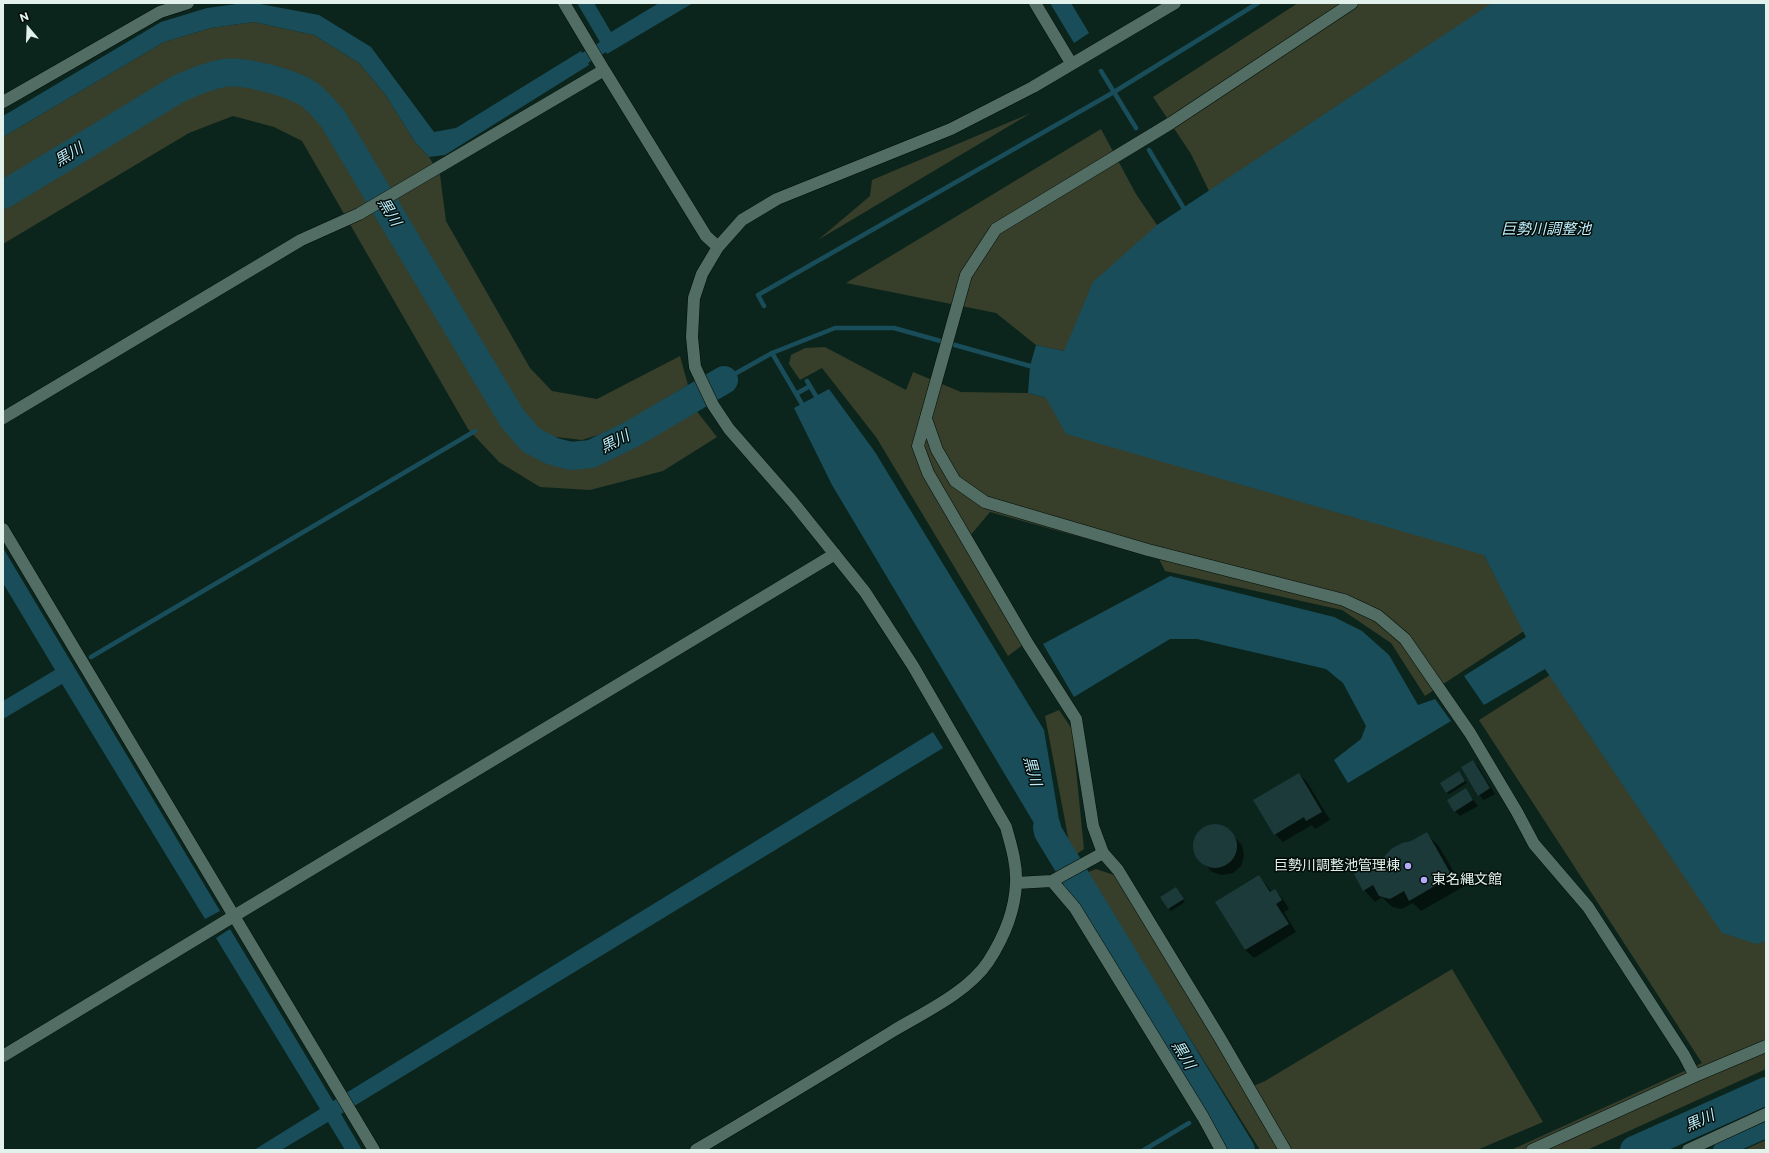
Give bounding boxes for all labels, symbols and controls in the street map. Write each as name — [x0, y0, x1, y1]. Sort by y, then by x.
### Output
north arrow — [8, 8, 48, 48]
text: N — [18, 9, 31, 25]
water label: 黒川 — [52, 140, 86, 170]
water label: 黒川 — [374, 195, 404, 229]
water label: 巨勢川調整池 — [1501, 221, 1591, 239]
water label: 黒川 — [598, 427, 632, 457]
water label: 黒川 — [1019, 754, 1045, 788]
place label: 巨勢川調整池管理棟 — [1274, 858, 1400, 874]
marker: 巨勢川調整池管理棟 — [1403, 861, 1413, 871]
place label: 東名縄文館 — [1432, 872, 1502, 888]
marker: 東名縄文館 — [1419, 875, 1429, 885]
water label: 黒川 — [1168, 1038, 1198, 1072]
water label: 黒川 — [1683, 1107, 1717, 1135]

